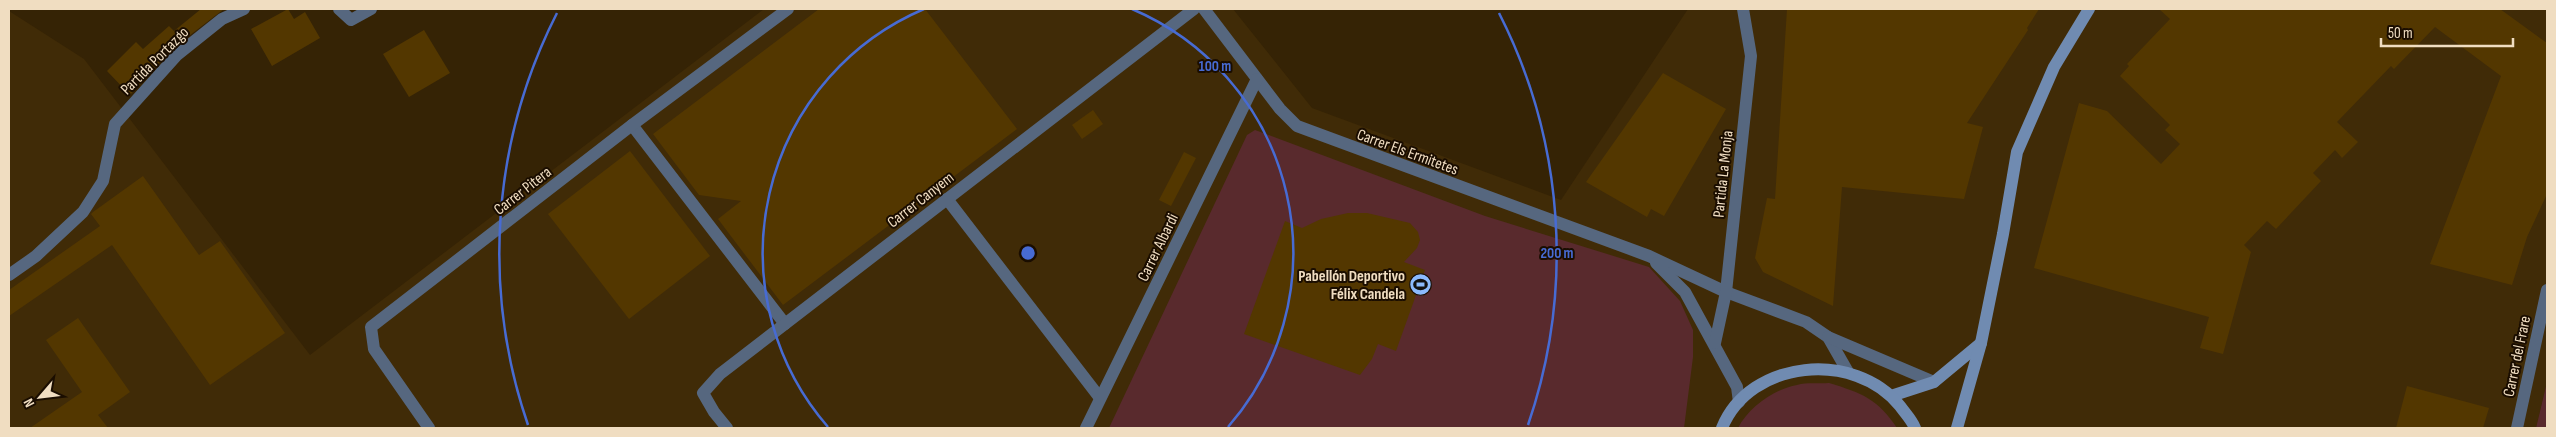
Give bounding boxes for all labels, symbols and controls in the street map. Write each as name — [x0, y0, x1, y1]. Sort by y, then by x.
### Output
scale bar — [2381, 15, 2514, 47]
street label: Partida Portazgo — [117, 23, 193, 99]
text: 50 m — [2388, 24, 2413, 43]
text: 100 m — [1199, 57, 1231, 76]
street label: Carrer Els Ermitetes — [1354, 125, 1461, 180]
street label: Partida La Monja — [1709, 130, 1738, 219]
street label: Carrer Pitera — [490, 163, 555, 219]
street label: Carrer Canyem — [884, 168, 958, 232]
street label: Carrer Albardi — [1134, 211, 1183, 285]
centre of rings — [1019, 244, 1037, 262]
text: 200 m — [1540, 244, 1574, 263]
place label: Pabellón Deportivo Félix Candela — [1298, 267, 1405, 304]
sports icon: Pabellón Deportivo Félix Candela — [1409, 272, 1433, 296]
street label: Carrer del Frare — [2500, 314, 2535, 398]
north arrow — [15, 372, 65, 422]
text: N — [20, 396, 38, 410]

